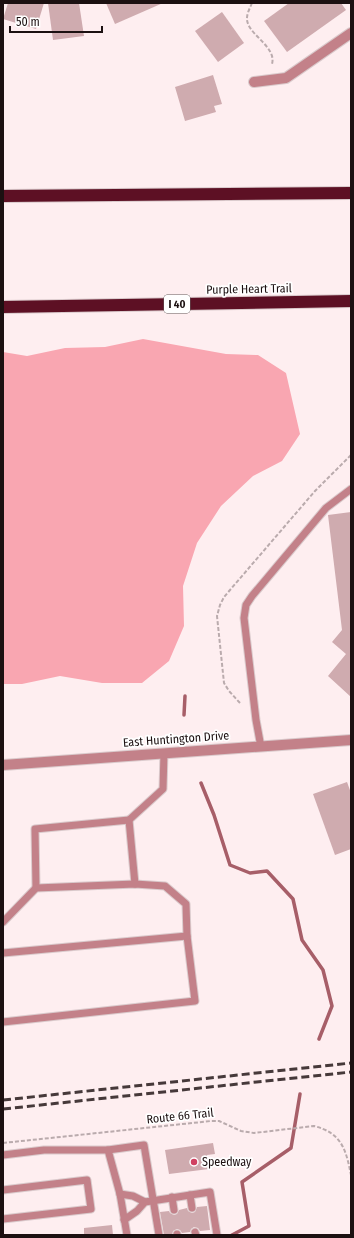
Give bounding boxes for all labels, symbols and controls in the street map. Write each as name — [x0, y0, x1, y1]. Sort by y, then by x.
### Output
scale bar — [10, 8, 102, 34]
text: 50 m — [16, 15, 40, 29]
street label: Purple Heart Trail — [206, 281, 292, 297]
road number: I 40 — [164, 295, 190, 313]
street label: East Huntington Drive — [122, 728, 230, 750]
street label: Route 66 Trail — [146, 1106, 214, 1126]
place label: Speedway — [202, 1155, 252, 1169]
marker: Speedway — [189, 1157, 199, 1167]

